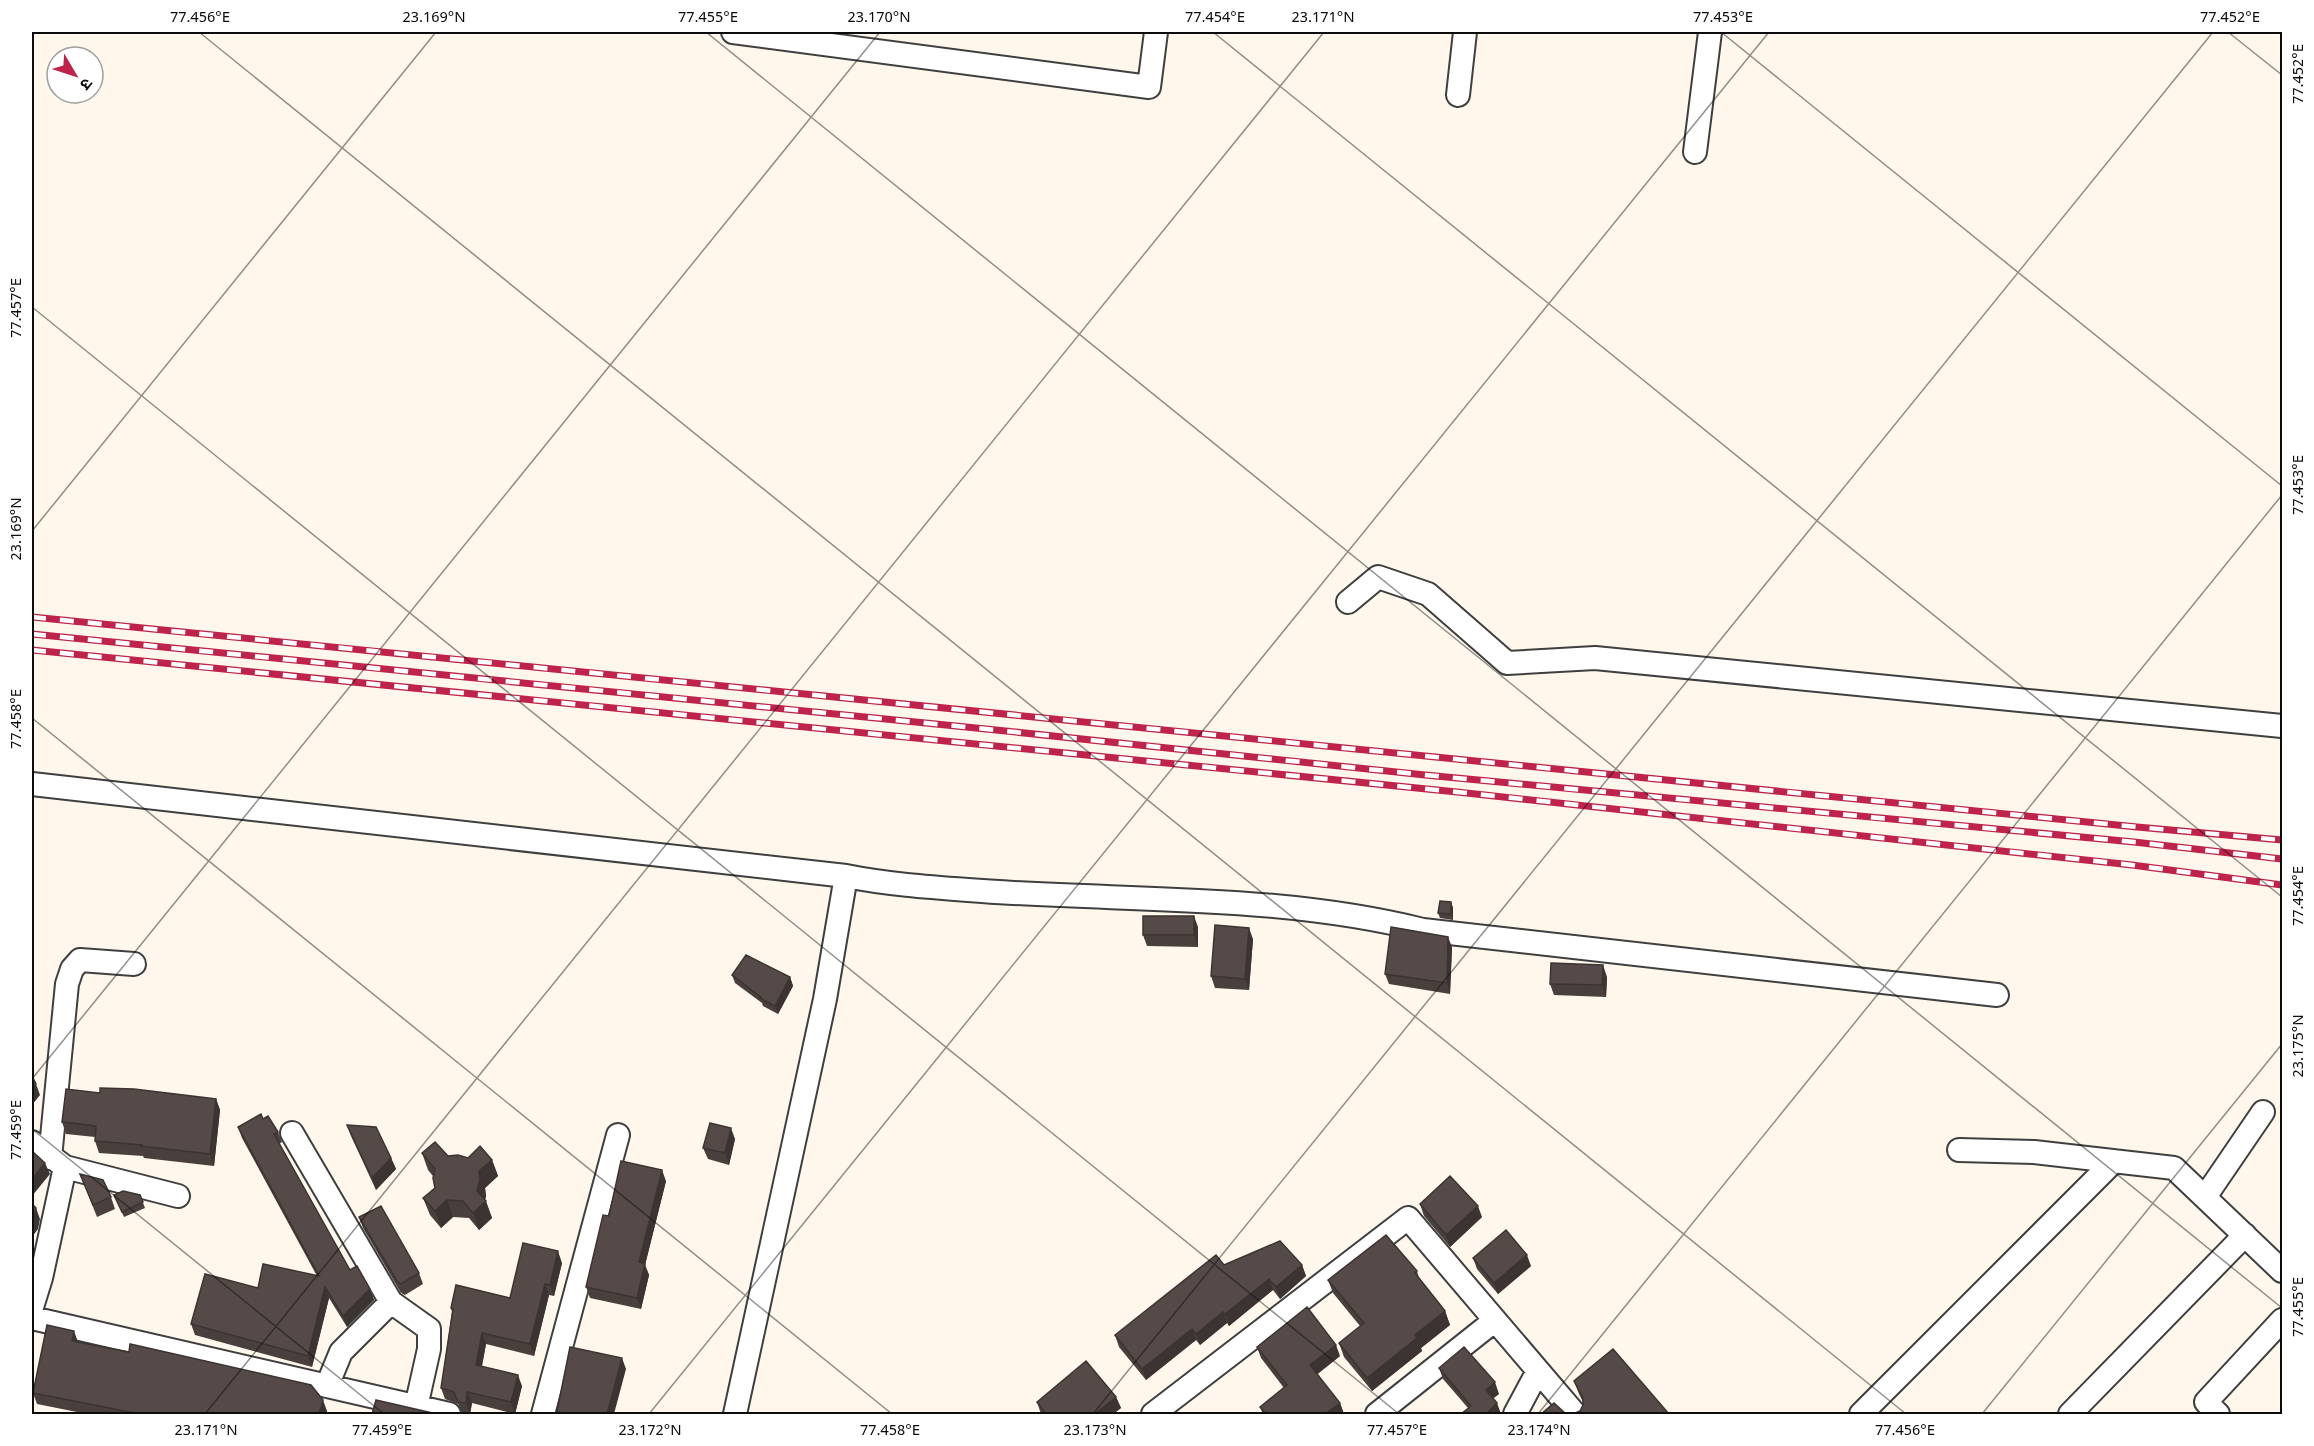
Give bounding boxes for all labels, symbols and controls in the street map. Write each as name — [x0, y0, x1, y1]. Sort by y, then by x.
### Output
text: 77.456°E — [170, 9, 230, 28]
text: 23.169°N — [402, 9, 466, 28]
text: 77.455°E — [678, 9, 738, 28]
text: 23.170°N — [847, 9, 911, 28]
text: 77.454°E — [1185, 9, 1245, 28]
text: 23.171°N — [1291, 9, 1355, 28]
text: 77.453°E — [1693, 9, 1753, 28]
text: 77.452°E — [2200, 9, 2260, 28]
text: 77.452°E — [2290, 44, 2309, 104]
north arrow — [45, 45, 105, 105]
text: उ — [73, 73, 96, 94]
text: 77.457°E — [8, 278, 27, 338]
text: 77.453°E — [2290, 455, 2309, 515]
text: 23.169°N — [8, 497, 27, 561]
text: 77.458°E — [8, 689, 27, 749]
text: 77.454°E — [2290, 866, 2309, 926]
text: 23.175°N — [2290, 1014, 2309, 1078]
text: 77.459°E — [8, 1100, 27, 1160]
text: 77.455°E — [2290, 1277, 2309, 1337]
text: 23.171°N — [174, 1422, 238, 1441]
text: 77.459°E — [352, 1422, 412, 1441]
text: 23.172°N — [618, 1422, 682, 1441]
text: 77.458°E — [860, 1422, 920, 1441]
text: 23.173°N — [1063, 1422, 1127, 1441]
text: 77.457°E — [1367, 1422, 1427, 1441]
text: 23.174°N — [1507, 1422, 1571, 1441]
text: 77.456°E — [1875, 1422, 1935, 1441]

